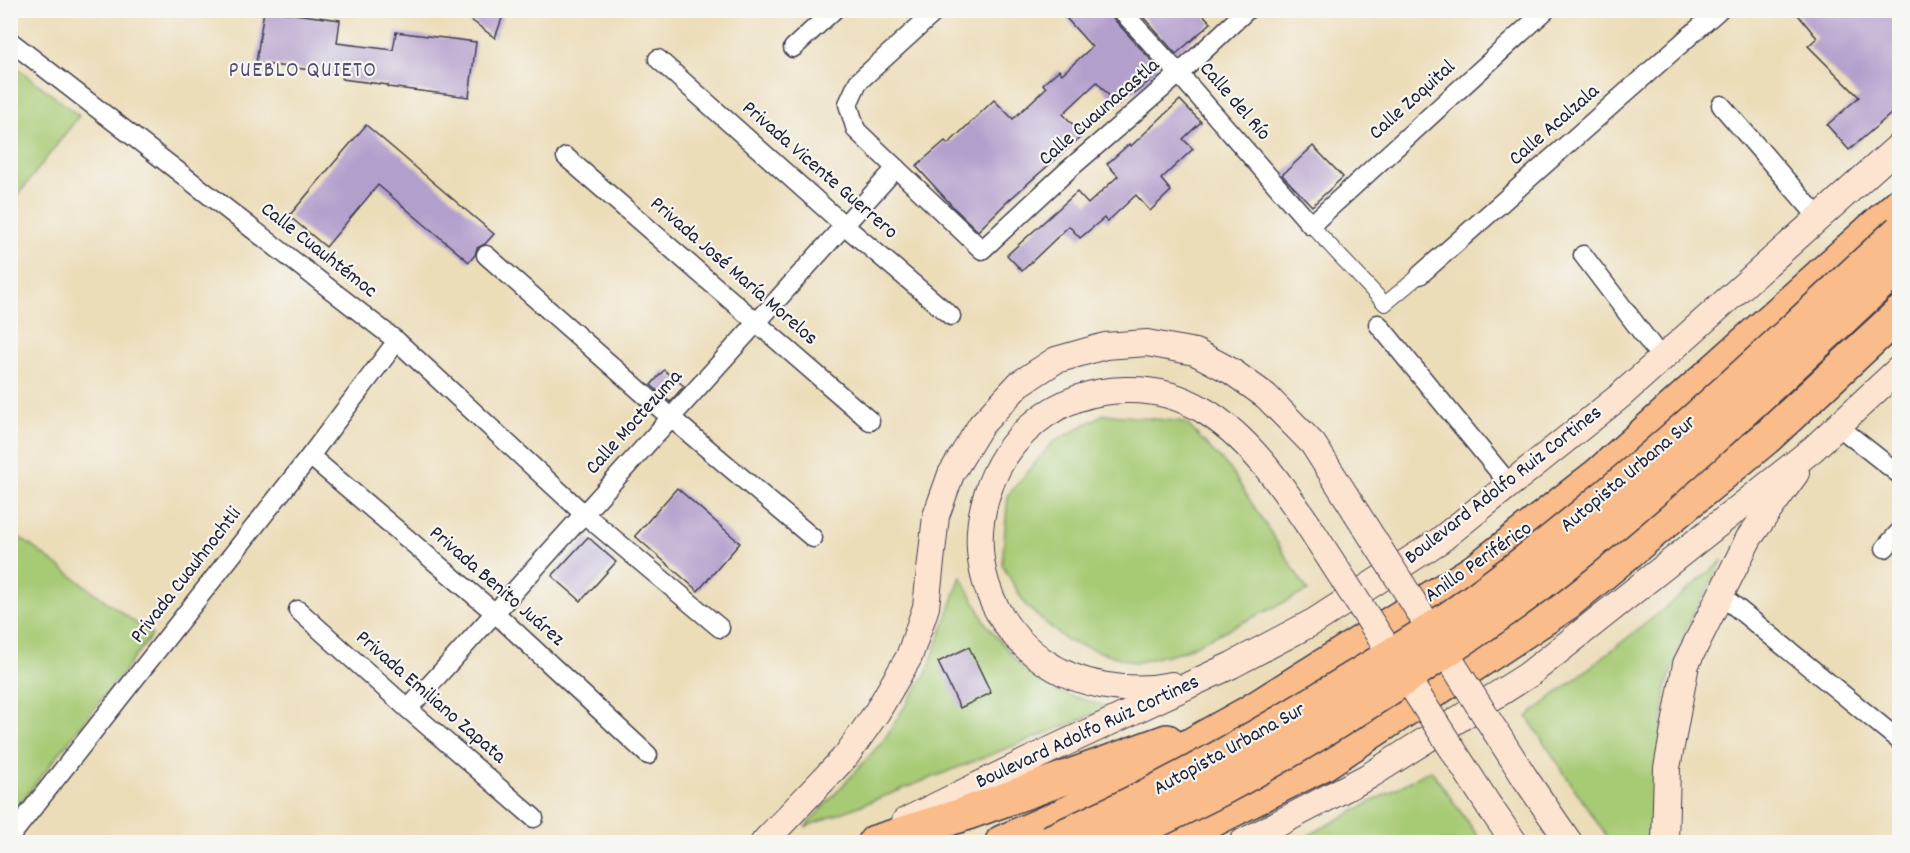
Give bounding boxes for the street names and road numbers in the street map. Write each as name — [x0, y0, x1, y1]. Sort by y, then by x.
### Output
street label: Calle Cuaunacastla — [1033, 51, 1168, 174]
street label: Calle Zoquital — [1363, 54, 1463, 148]
street label: Calle del Río — [1191, 56, 1277, 148]
street label: Calle Acalzala — [1503, 77, 1608, 174]
street label: Privada Vicente Guerrero — [734, 95, 904, 247]
street label: Privada José María Morelos — [642, 190, 824, 354]
street label: Calle Cuauhtémoc — [253, 196, 383, 306]
street label: Calle Moctezuma — [579, 363, 691, 482]
street label: Boulevard Adolfo Ruiz Cortines — [1399, 399, 1609, 573]
street label: Autopista Urbana Sur — [1554, 409, 1704, 541]
street label: Privada Cuauhnochtli — [124, 501, 250, 651]
street label: Anillo Periférico — [1419, 515, 1539, 611]
street label: Privada Benito Juárez — [422, 520, 570, 654]
street label: Privada Emiliano Zapata — [348, 624, 513, 773]
street label: Boulevard Adolfo Ruiz Cortines — [971, 668, 1205, 798]
street label: Autopista Urbana Sur — [1149, 696, 1312, 804]

